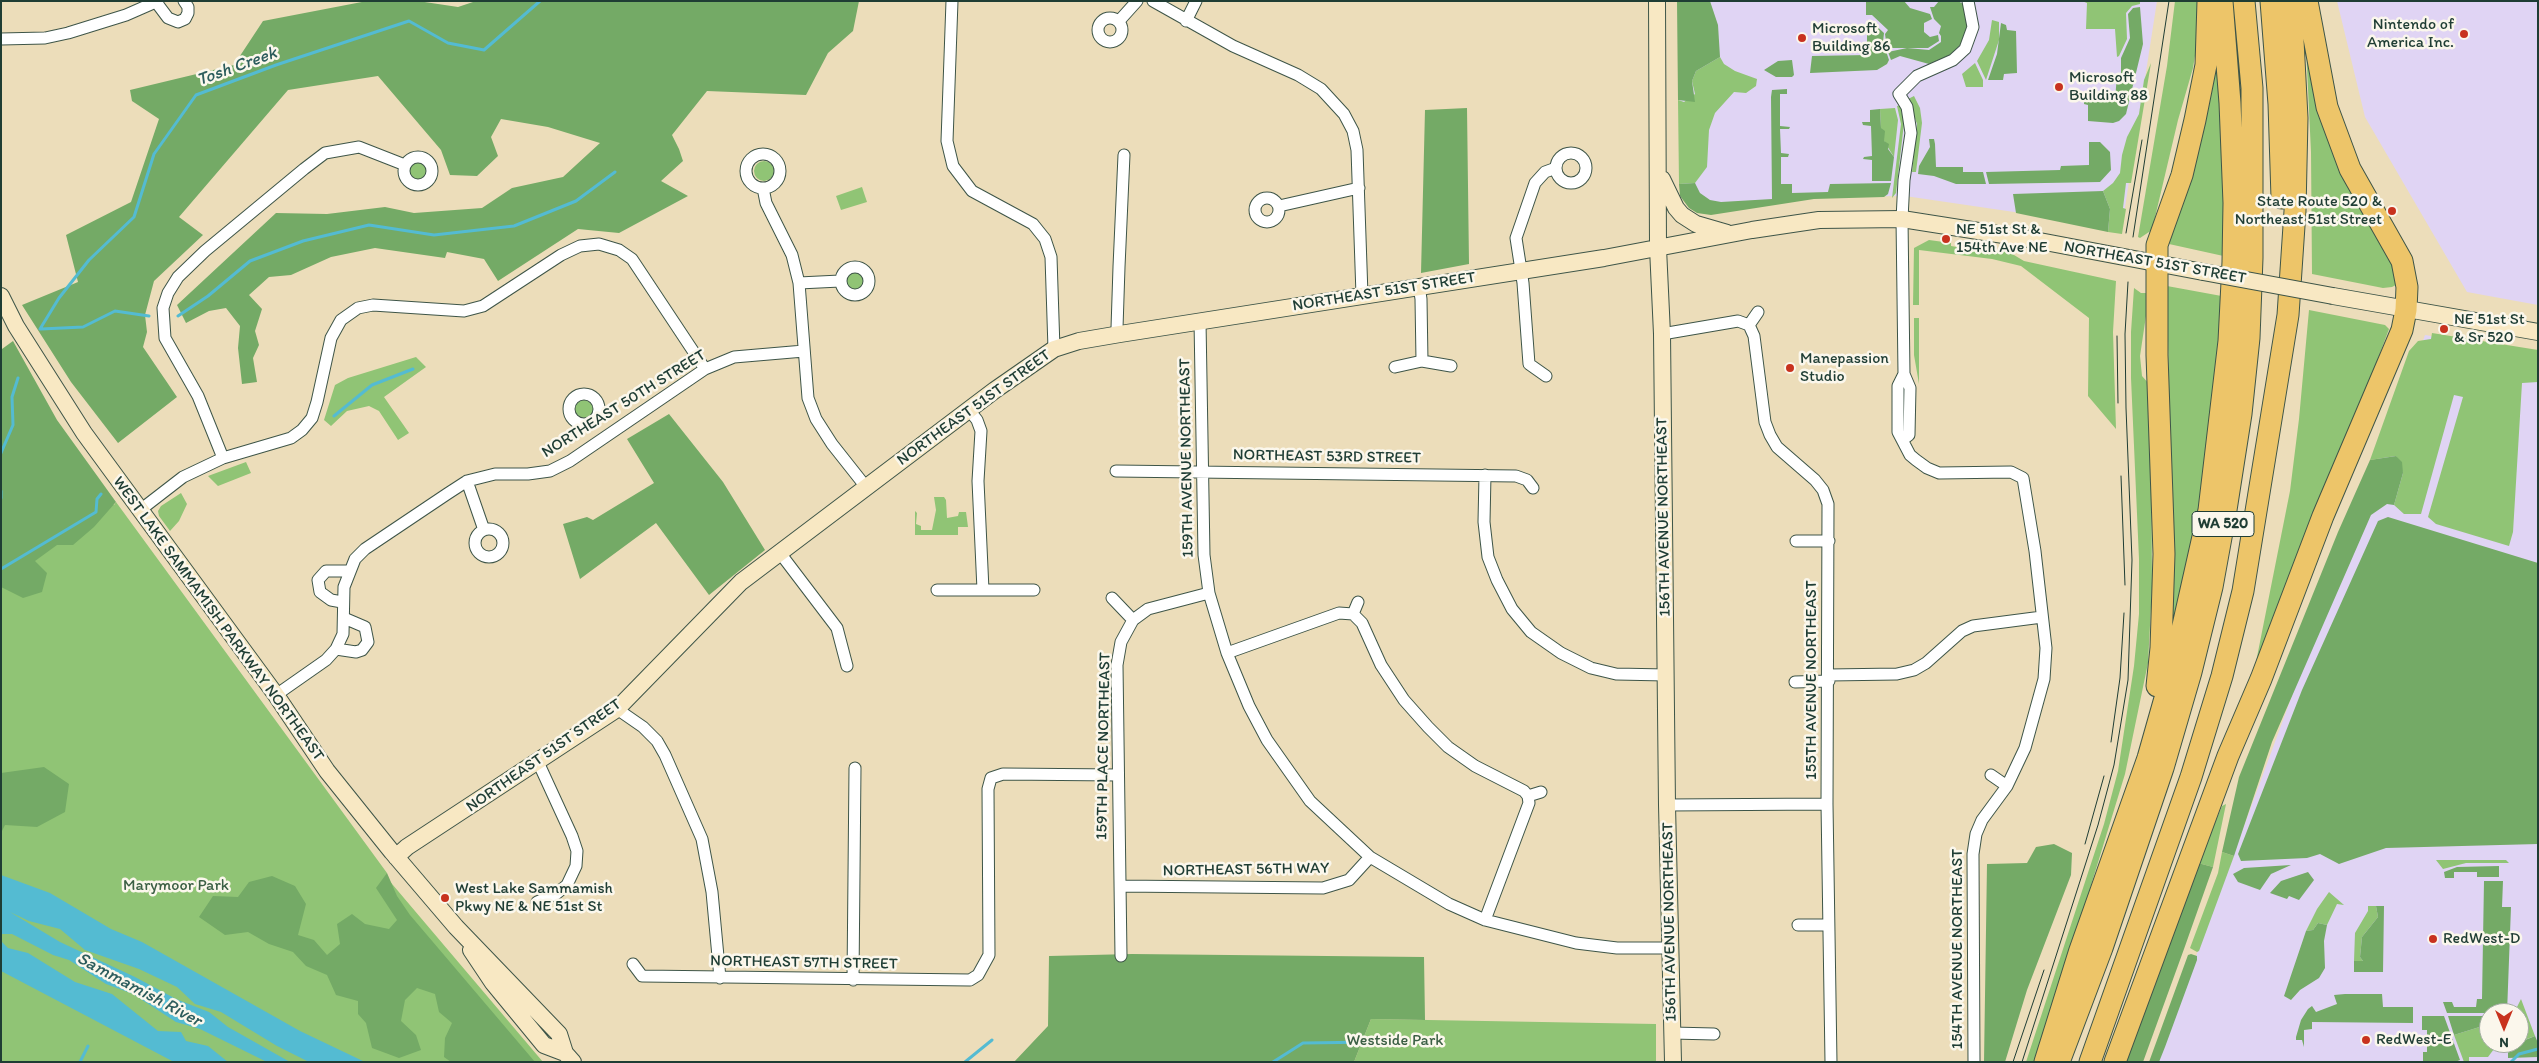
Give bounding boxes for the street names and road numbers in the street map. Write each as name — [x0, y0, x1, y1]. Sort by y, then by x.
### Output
street label: NORTHEAST 51ST STREET — [2062, 237, 2248, 289]
street label: NORTHEAST 51ST STREET — [1291, 268, 1477, 316]
street label: NORTHEAST 50TH STREET — [539, 346, 709, 462]
street label: NORTHEAST 51ST STREET — [893, 346, 1055, 470]
street label: 159TH AVENUE NORTHEAST — [1176, 358, 1198, 558]
street label: 156TH AVENUE NORTHEAST — [1653, 417, 1675, 617]
street label: NORTHEAST 53RD STREET — [1233, 446, 1421, 468]
street label: WEST LAKE SAMMAMISH PARKWAY NORTHEAST — [108, 473, 328, 765]
road number: WA 520 — [2192, 512, 2254, 536]
street label: 155TH AVENUE NORTHEAST — [1802, 580, 1822, 780]
street label: 159TH PLACE NORTHEAST — [1093, 652, 1115, 840]
street label: NORTHEAST 51ST STREET — [463, 695, 625, 817]
street label: 156TH AVENUE NORTHEAST — [1659, 822, 1681, 1022]
street label: 154TH AVENUE NORTHEAST — [1948, 849, 1968, 1049]
street label: NORTHEAST 56TH WAY — [1163, 859, 1329, 881]
street label: NORTHEAST 57TH STREET — [710, 952, 898, 974]

